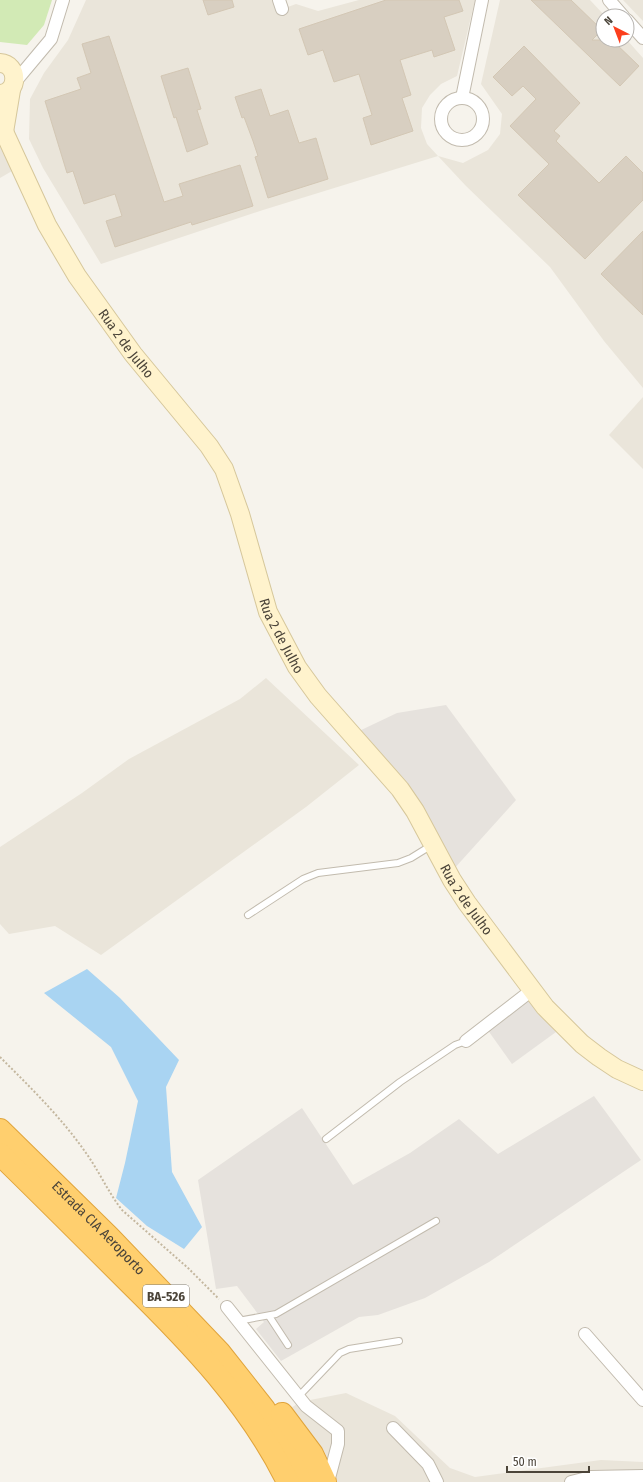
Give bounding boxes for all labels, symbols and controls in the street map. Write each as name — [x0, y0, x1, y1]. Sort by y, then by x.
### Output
north arrow — [595, 8, 635, 48]
text: N — [602, 14, 615, 28]
street label: Rua 2 de Julho — [95, 306, 158, 381]
street label: Rua 2 de Julho — [256, 596, 307, 677]
street label: Rua 2 de Julho — [437, 861, 496, 938]
street label: Estrada CIA Aeroporto — [49, 1177, 149, 1278]
road number: BA-526 — [143, 1285, 189, 1307]
scale bar — [507, 1448, 589, 1474]
text: 50 m — [513, 1455, 537, 1469]

